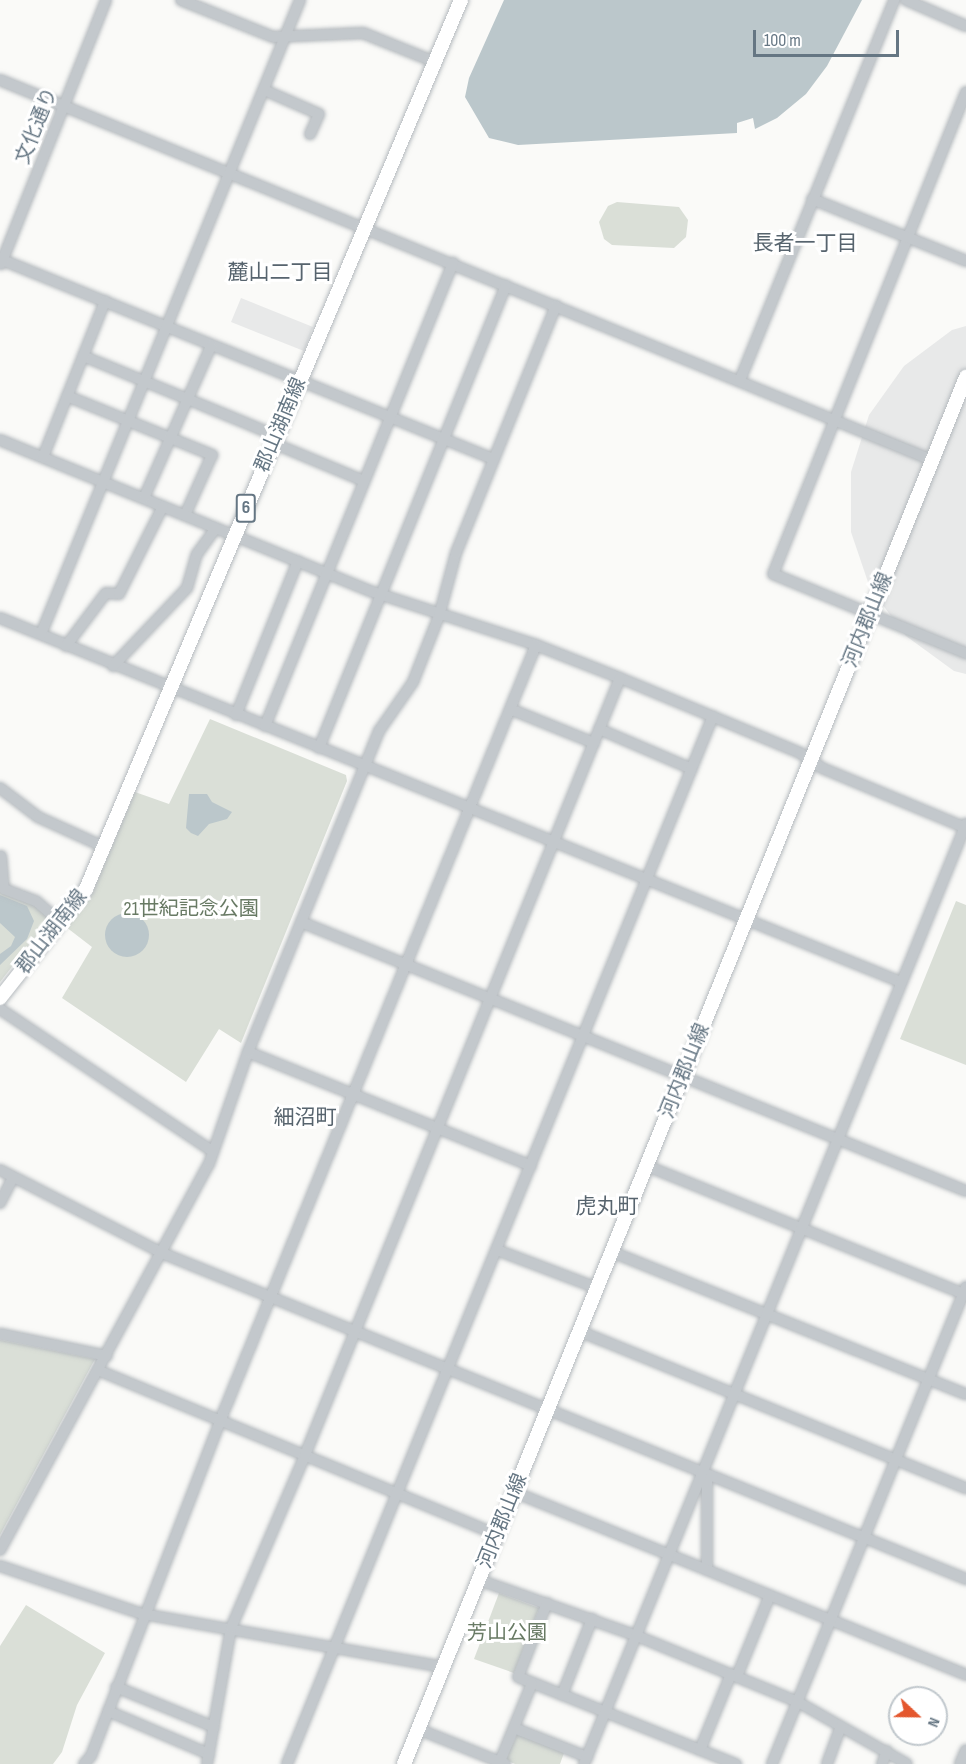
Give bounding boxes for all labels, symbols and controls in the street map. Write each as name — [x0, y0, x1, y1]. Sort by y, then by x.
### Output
scale bar — [756, 18, 902, 56]
text: 100 m — [764, 30, 801, 51]
street label: 文化通り — [11, 84, 63, 168]
district label: 長者一丁目 — [753, 231, 857, 257]
district label: 麓山二丁目 — [228, 260, 332, 286]
street label: 郡山湖南線 — [250, 374, 312, 476]
road number: 6 — [236, 493, 256, 523]
street label: 河内郡山線 — [838, 569, 898, 671]
street label: 郡山湖南線 — [12, 885, 92, 979]
park label: 21世紀記念公園 — [123, 897, 259, 921]
street label: 河内郡山線 — [655, 1020, 715, 1122]
district label: 細沼町 — [274, 1105, 336, 1131]
district label: 虎丸町 — [576, 1194, 638, 1220]
street label: 河内郡山線 — [473, 1470, 533, 1572]
park label: 芳山公園 — [467, 1621, 547, 1645]
north arrow — [888, 1686, 948, 1746]
text: N — [923, 1715, 944, 1730]

